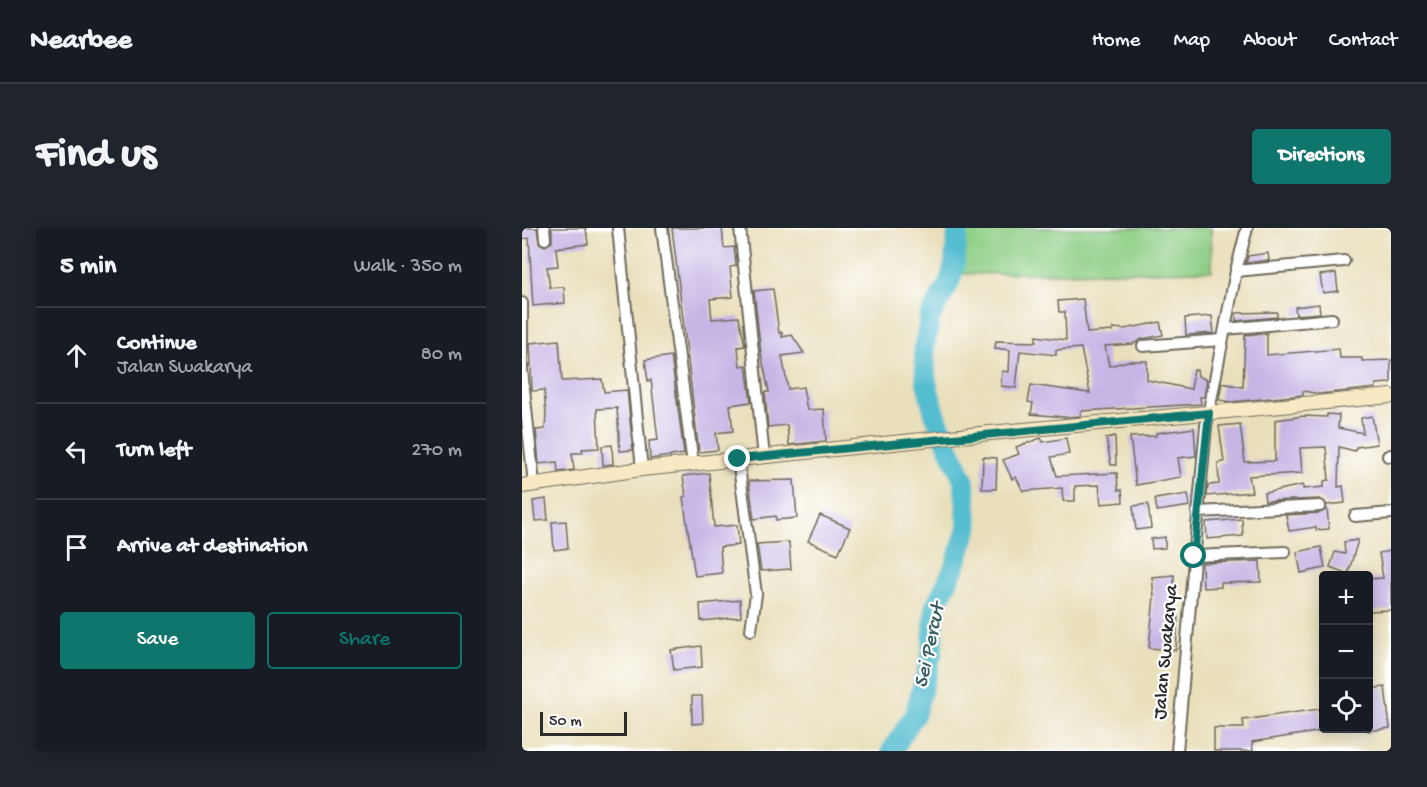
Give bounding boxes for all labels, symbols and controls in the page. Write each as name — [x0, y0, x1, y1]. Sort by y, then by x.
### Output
text: Nearbee — [30, 25, 132, 58]
text: Home — [1092, 29, 1140, 54]
text: Map — [1173, 29, 1210, 54]
text: About — [1243, 29, 1296, 54]
text: Contact — [1329, 29, 1397, 54]
button: Directions — [1252, 129, 1391, 184]
text: Find us — [36, 132, 156, 181]
text: 5 min — [60, 252, 116, 283]
text: Walk · 350 m — [354, 256, 462, 279]
text: Continue — [117, 331, 197, 357]
icon: ahead — [60, 339, 93, 372]
text: 80 m — [421, 344, 462, 367]
text: Jalan Swakarya — [117, 357, 252, 380]
icon: left — [60, 435, 93, 468]
text: Turn left — [117, 438, 191, 464]
text: 270 m — [412, 440, 462, 463]
route end — [724, 445, 750, 471]
icon: arrive — [60, 531, 93, 564]
text: Arrive at destination — [117, 534, 307, 560]
route start — [1180, 542, 1206, 568]
map controls — [1319, 571, 1373, 733]
button: + — [1319, 571, 1373, 625]
street label: Jalan Swakarya — [1150, 583, 1184, 720]
water label: Sei Percut — [910, 598, 953, 690]
button: Save — [60, 612, 255, 669]
button: Share — [267, 612, 462, 669]
button: − — [1319, 625, 1373, 679]
button: locate — [1319, 679, 1373, 733]
scale bar — [540, 709, 627, 736]
text: 50 m — [549, 713, 582, 732]

